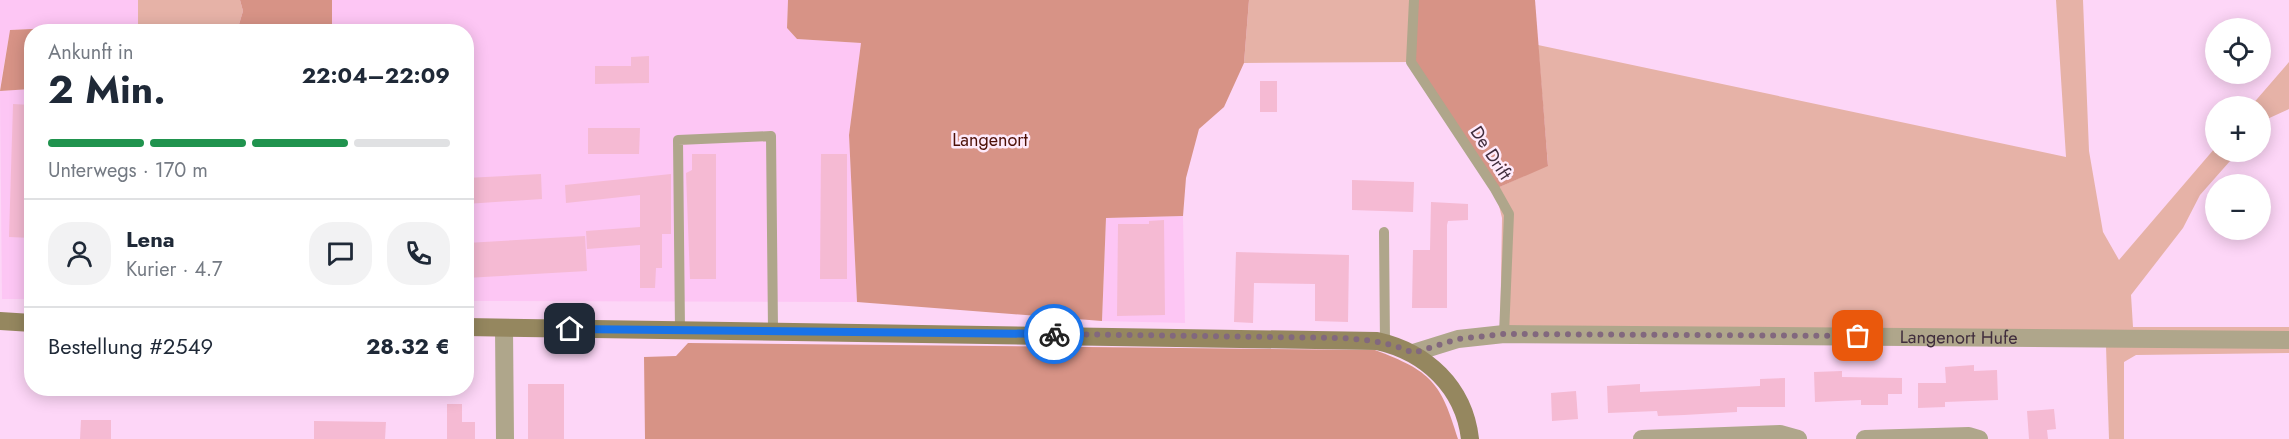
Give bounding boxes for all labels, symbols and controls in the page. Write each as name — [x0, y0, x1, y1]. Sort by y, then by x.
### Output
map controls — [2205, 18, 2271, 240]
button: locate — [2205, 18, 2271, 84]
text: Ankunft in — [48, 38, 134, 67]
text: 22:04–22:09 — [302, 59, 450, 91]
text: 2 Min. — [48, 61, 166, 118]
button: + — [2205, 96, 2271, 162]
street label: De Drift — [1464, 121, 1518, 186]
park label: Langenort — [952, 127, 1028, 153]
text: Unterwegs · 170 m — [48, 156, 208, 185]
button: − — [2205, 174, 2271, 240]
button: person — [48, 222, 111, 285]
button: chat — [309, 222, 372, 285]
button: phone — [387, 222, 450, 285]
text: Lena — [126, 223, 175, 255]
text: Kurier · 4.7 — [126, 255, 223, 284]
pin — [544, 303, 595, 354]
courier — [1024, 304, 1084, 364]
pin — [1832, 310, 1883, 361]
icon: home — [553, 312, 586, 345]
icon: bike — [1038, 318, 1071, 351]
icon: bag — [1841, 319, 1874, 352]
street label: Langenort Hufe — [1900, 324, 2018, 351]
text: Bestellung #2549 — [48, 330, 213, 362]
text: 28.32 € — [366, 330, 450, 362]

